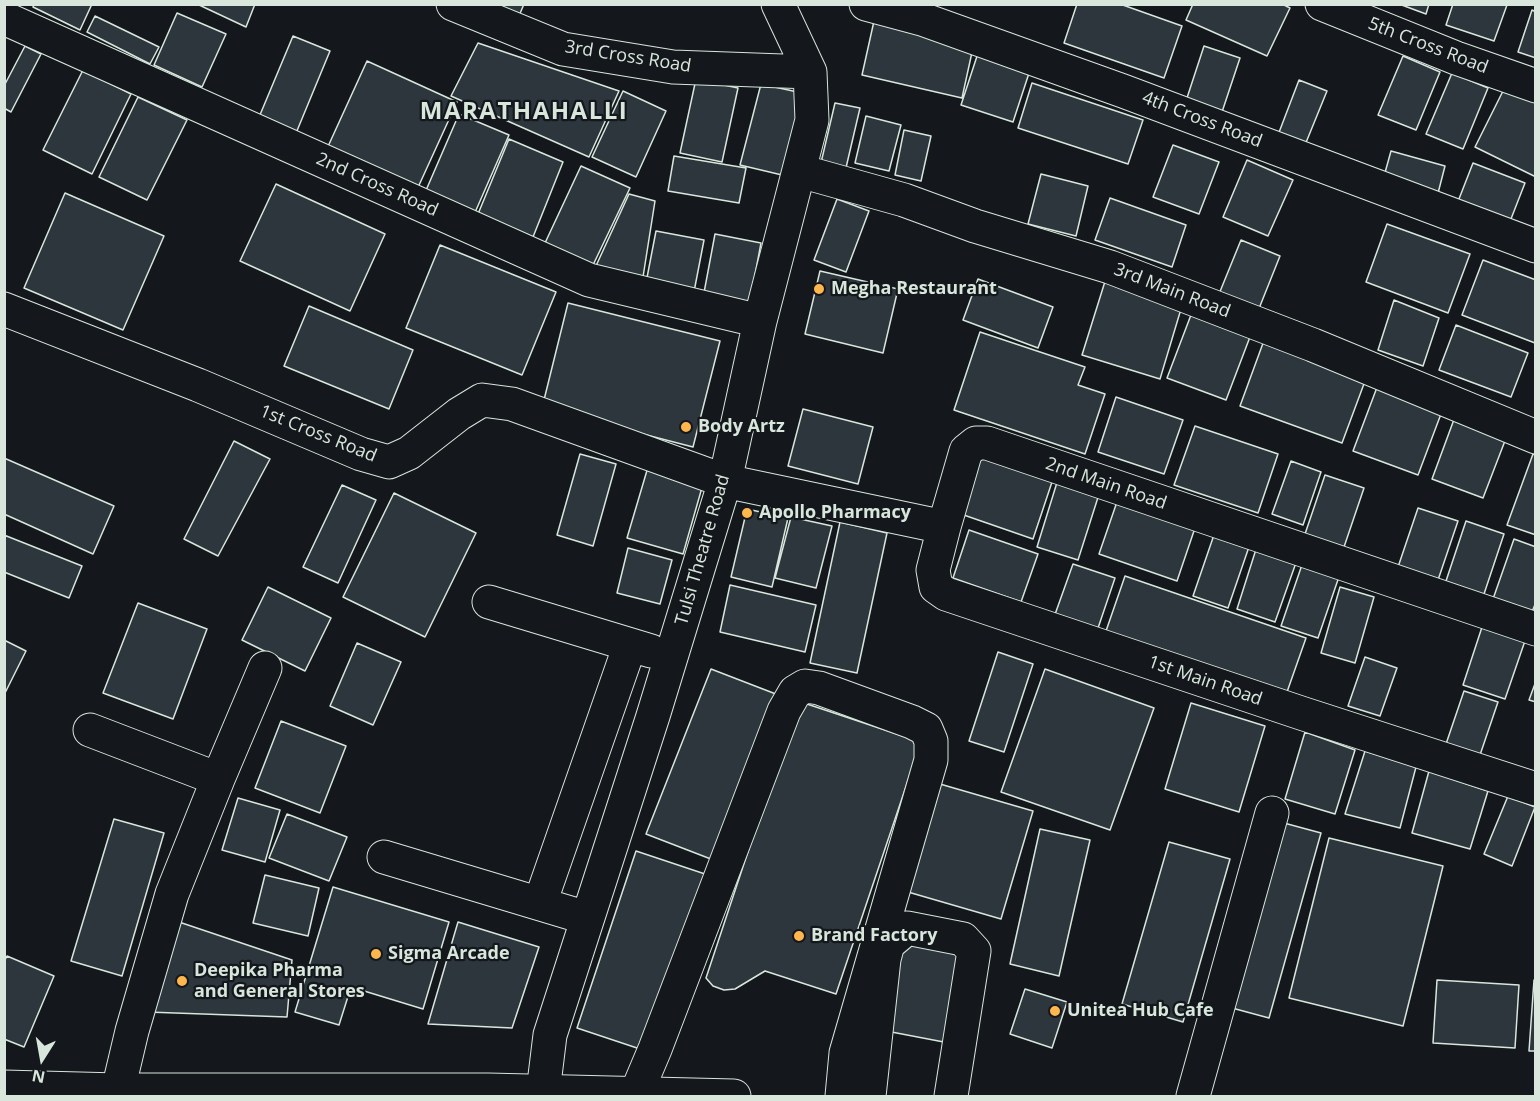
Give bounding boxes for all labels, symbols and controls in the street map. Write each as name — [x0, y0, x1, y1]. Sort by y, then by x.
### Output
street label: 5th Cross Road — [1365, 13, 1491, 79]
street label: 3rd Cross Road — [563, 36, 693, 78]
street label: 4th Cross Road — [1139, 87, 1265, 153]
district label: MARATHAHALLI — [420, 98, 628, 126]
street label: 2nd Cross Road — [313, 148, 441, 222]
street label: 3rd Main Road — [1111, 259, 1233, 323]
place label: Megha Restaurant — [831, 278, 997, 300]
marker: Megha Restaurant — [812, 282, 826, 296]
street label: 1st Cross Road — [256, 401, 380, 467]
place label: Body Artz — [698, 416, 785, 438]
marker: Body Artz — [679, 420, 693, 434]
street label: 2nd Main Road — [1043, 453, 1169, 515]
street label: Tulsi Theatre Road — [671, 472, 735, 628]
place label: Apollo Pharmacy — [759, 502, 911, 524]
marker: Apollo Pharmacy — [740, 506, 754, 520]
street label: 1st Main Road — [1145, 651, 1265, 711]
place label: Brand Factory — [811, 925, 937, 947]
marker: Brand Factory — [792, 929, 806, 943]
place label: Sigma Arcade — [388, 943, 510, 965]
marker: Sigma Arcade — [369, 947, 383, 961]
place label: Deepika Pharma and General Stores — [194, 960, 365, 1002]
marker: Deepika Pharma and General Stores — [175, 974, 189, 988]
place label: Unitea Hub Cafe — [1067, 1000, 1214, 1022]
marker: Unitea Hub Cafe — [1048, 1004, 1062, 1018]
north arrow — [12, 1029, 72, 1089]
text: N — [30, 1065, 47, 1089]

